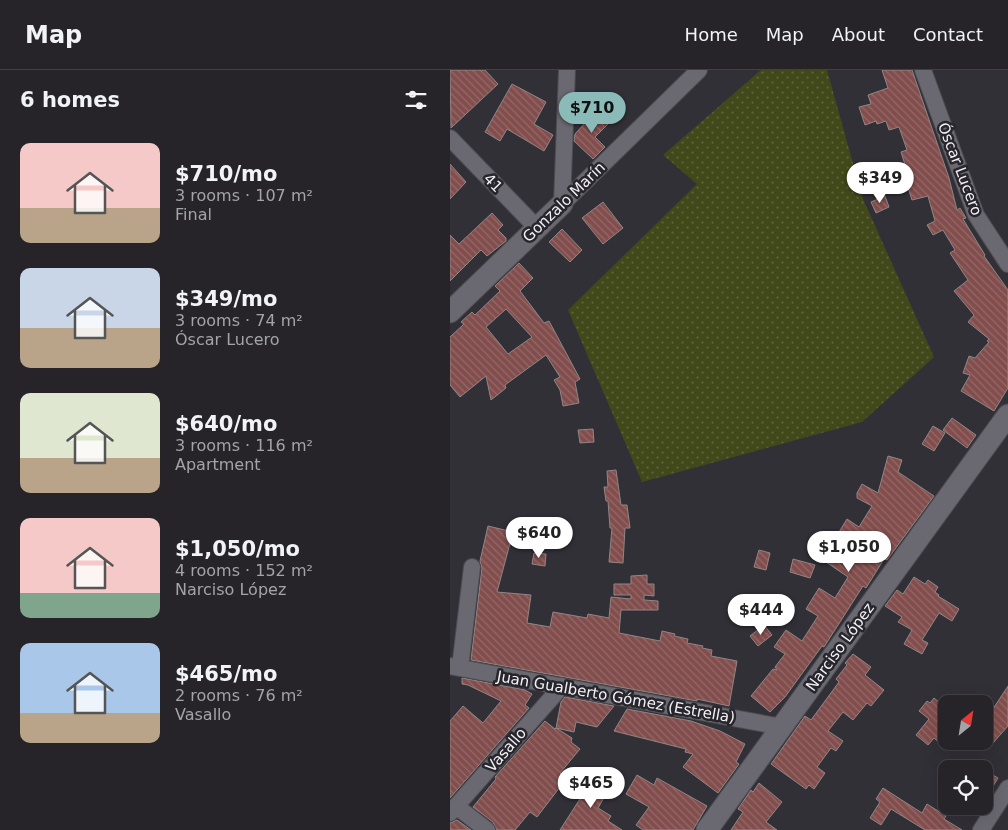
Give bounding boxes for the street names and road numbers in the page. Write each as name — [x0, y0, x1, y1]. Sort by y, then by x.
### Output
street label: Óscar Lucero — [934, 120, 987, 218]
street label: Gonzalo Marín — [519, 158, 609, 246]
street label: 41 — [480, 170, 506, 196]
street label: Narciso López — [802, 599, 878, 694]
street label: Juan Gualberto Gómez (Estrella) — [495, 667, 736, 727]
street label: Vasallo — [482, 724, 530, 776]

